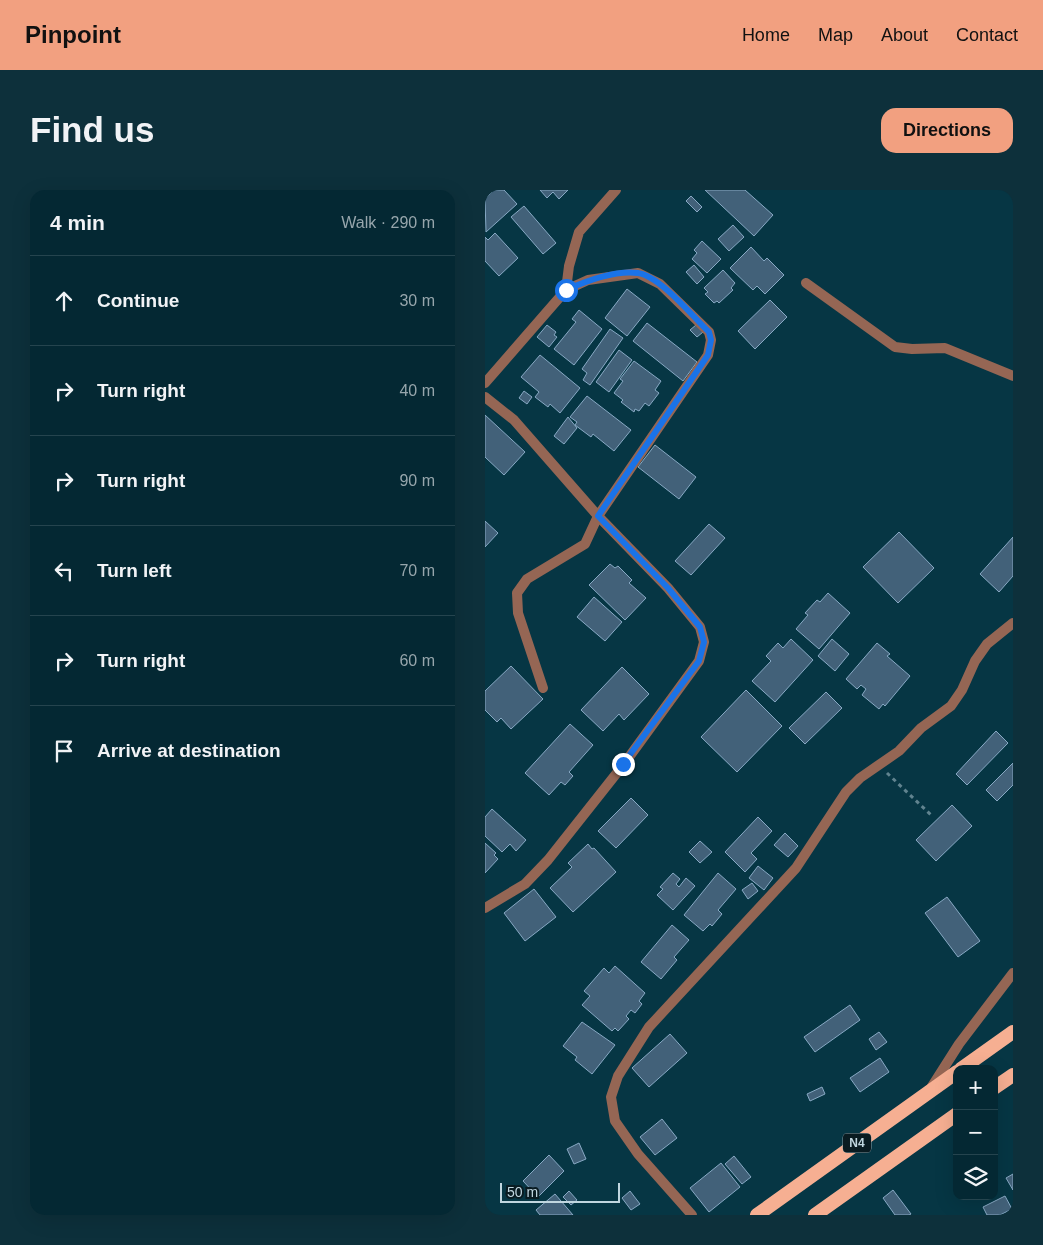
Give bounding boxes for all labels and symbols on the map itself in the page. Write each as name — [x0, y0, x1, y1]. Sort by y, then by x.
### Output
route start — [555, 279, 578, 302]
route end — [612, 753, 635, 776]
road number: N4 — [843, 1134, 871, 1152]
scale bar — [500, 1180, 620, 1203]

